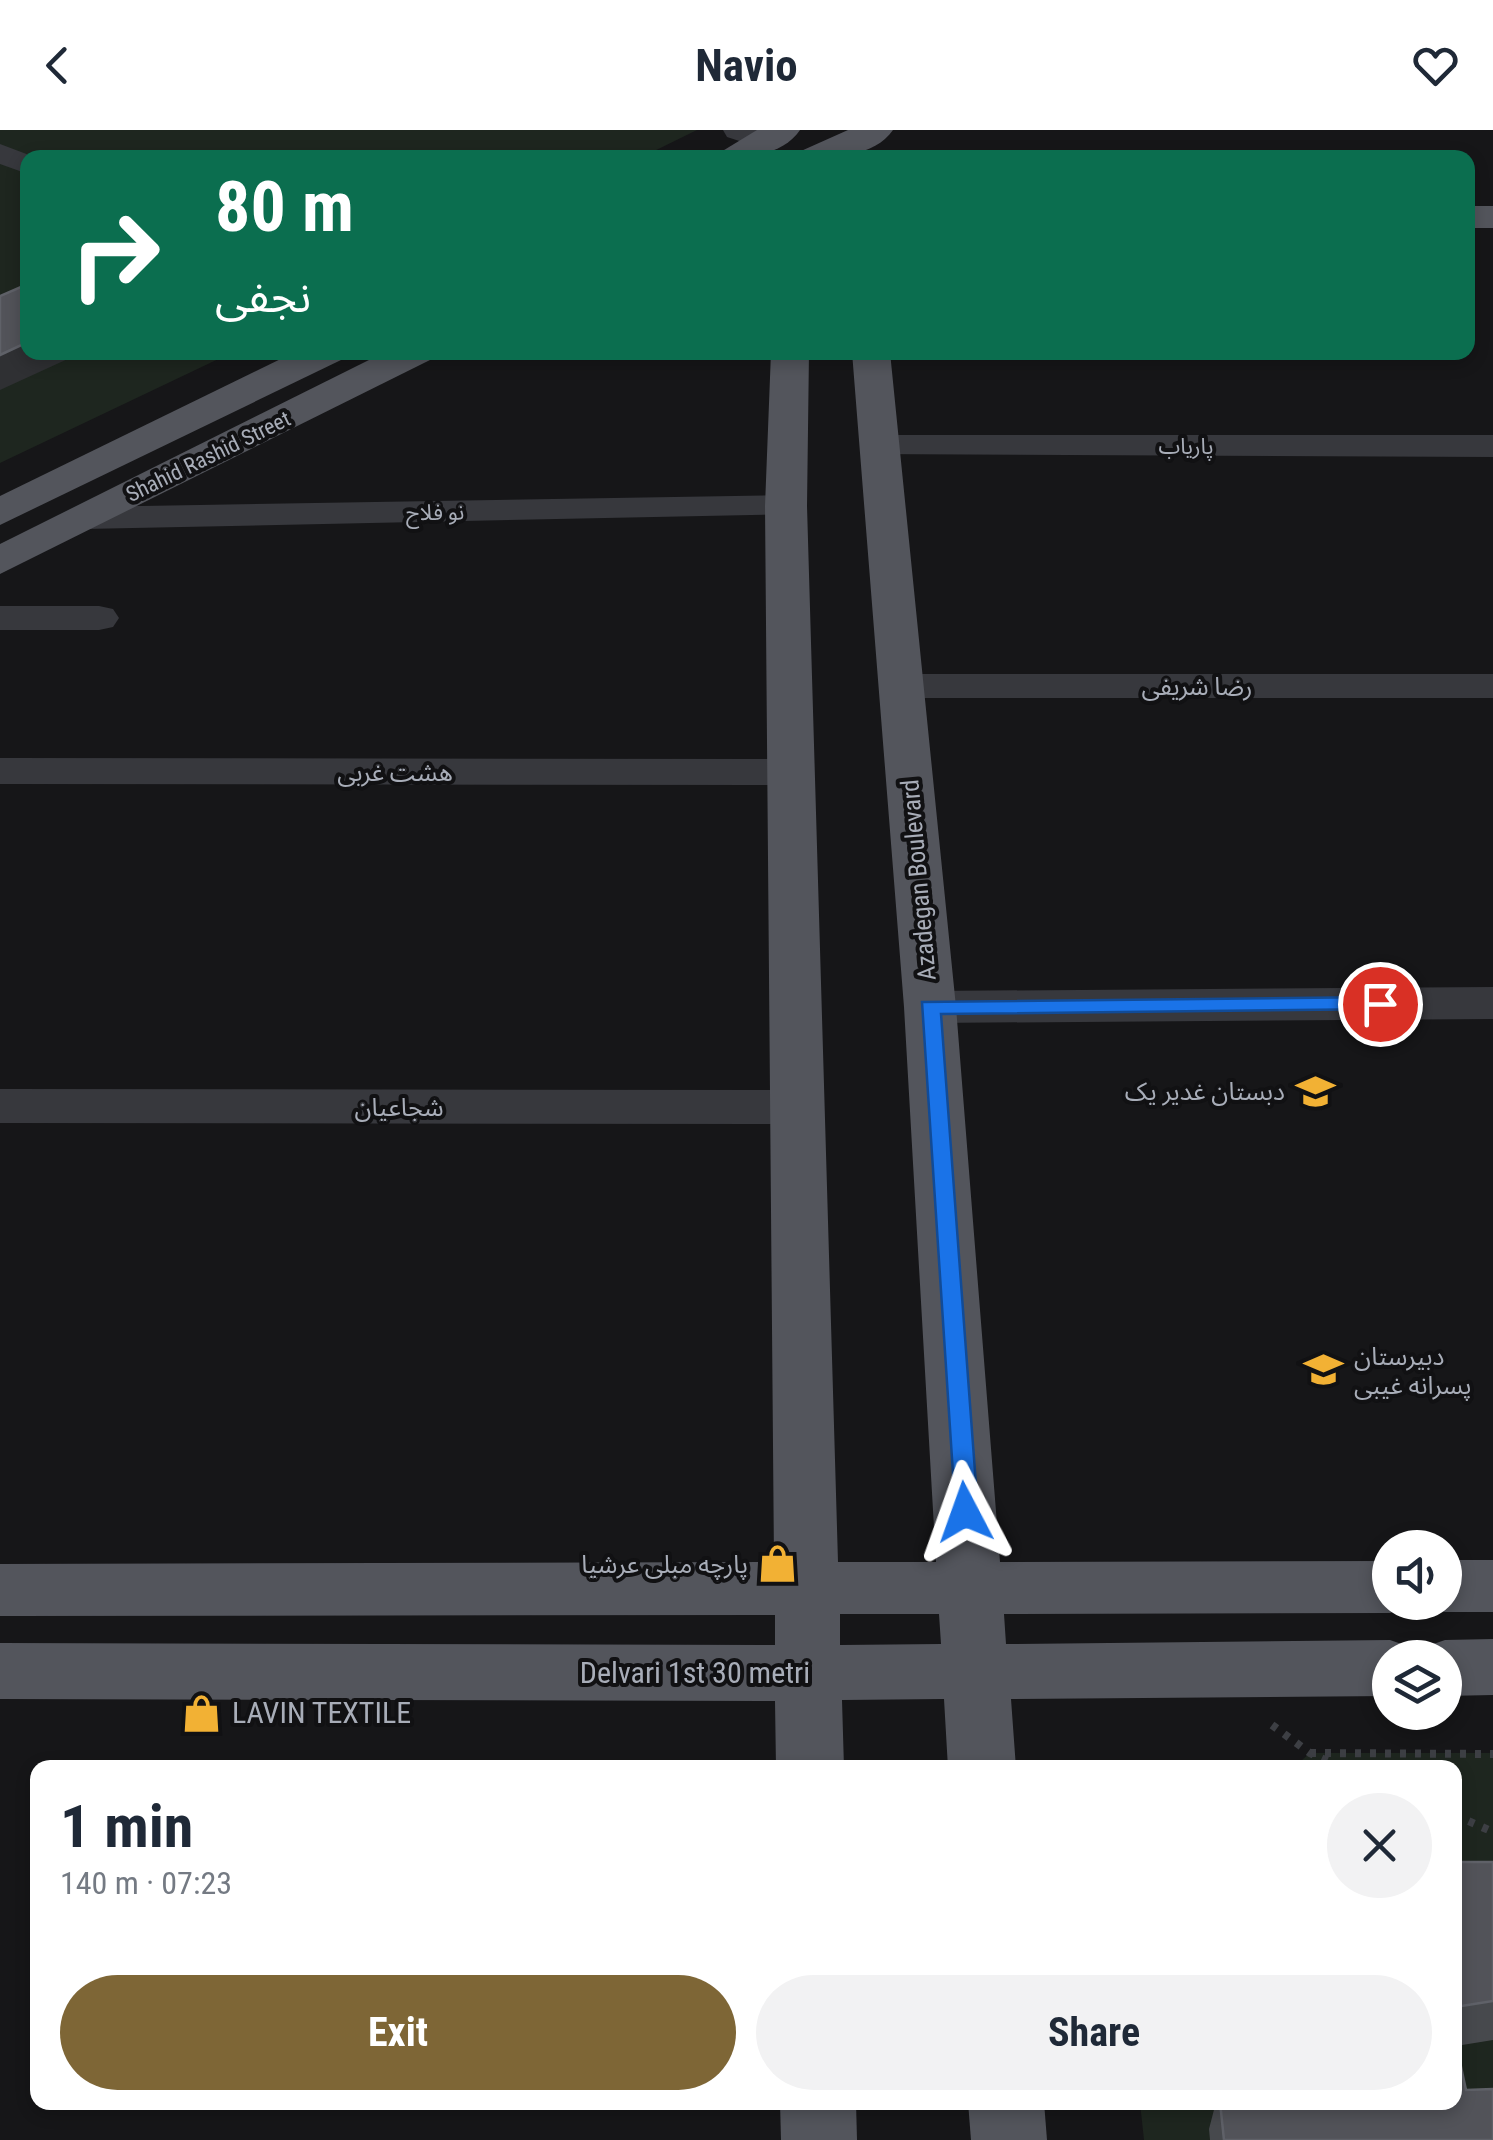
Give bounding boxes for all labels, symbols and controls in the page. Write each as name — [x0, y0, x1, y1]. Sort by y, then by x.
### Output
icon: back — [30, 38, 85, 93]
icon: heart — [1408, 38, 1463, 93]
text: Navio — [695, 39, 798, 92]
text: 80 m — [215, 166, 354, 248]
icon: right — [50, 190, 180, 320]
text: نجفی — [215, 270, 311, 323]
street label: Shahid Rashid Street — [122, 406, 294, 507]
street label: پاریاب — [1158, 434, 1214, 461]
street label: نو فلاح — [406, 499, 465, 530]
street label: رضا شریفی — [1141, 672, 1253, 701]
street label: هشت غربی — [337, 758, 453, 787]
street label: Azadegan Boulevard — [895, 778, 942, 982]
pin — [1338, 962, 1423, 1047]
icon: arrive — [1353, 977, 1408, 1032]
school or university icon: دبستان غدیر یک — [1294, 1070, 1336, 1112]
place label: دبستان غدیر یک — [1125, 1077, 1285, 1106]
street label: شجاعیان — [354, 1093, 444, 1122]
place label: دبیرستان پسرانه غیبی — [1354, 1342, 1471, 1401]
school or university icon: دبیرستان پسرانه غیبی — [1303, 1349, 1345, 1391]
position arrow — [913, 1460, 1017, 1564]
map controls — [1372, 1530, 1462, 1730]
button: sound — [1372, 1530, 1462, 1620]
shop icon: پارچه مبلی عرشیا — [757, 1543, 799, 1585]
place label: پارچه مبلی عرشیا — [581, 1550, 748, 1580]
button: layers — [1372, 1640, 1462, 1730]
street label: Delvari 1st 30 metri — [580, 1655, 810, 1690]
shop icon: LAVIN TEXTILE — [181, 1692, 223, 1734]
place label: LAVIN TEXTILE — [232, 1695, 411, 1730]
text: 1 min — [60, 1791, 193, 1862]
button: close — [1327, 1793, 1432, 1898]
text: 140 m · 07:23 — [60, 1864, 232, 1902]
button: Exit — [60, 1975, 736, 2090]
button: Share — [756, 1975, 1432, 2090]

